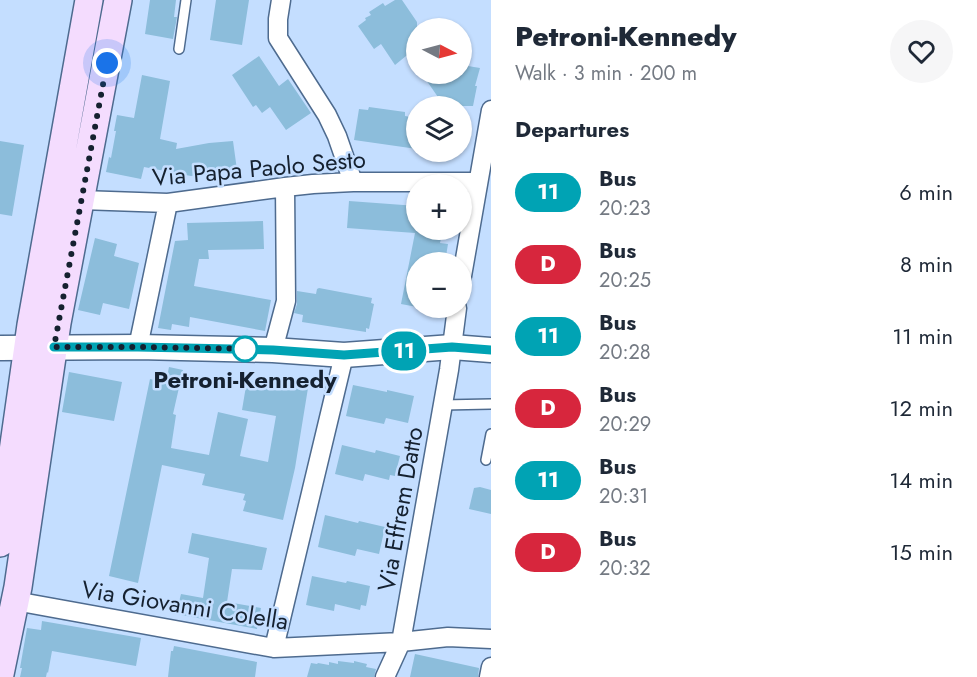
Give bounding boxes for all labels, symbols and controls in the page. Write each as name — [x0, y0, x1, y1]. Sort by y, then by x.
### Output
text: Petroni-Kennedy — [515, 16, 736, 57]
north arrow — [406, 18, 472, 84]
map controls — [406, 18, 472, 318]
button: heart — [890, 20, 953, 83]
your location — [92, 48, 122, 78]
text: Walk · 3 min · 200 m — [515, 59, 697, 88]
button: layers — [406, 96, 472, 162]
text: Departures — [515, 113, 629, 145]
street label: Via Papa Paolo Sesto — [151, 141, 367, 195]
text: Bus — [599, 162, 636, 194]
button: + — [406, 174, 472, 240]
text: 6 min — [899, 176, 953, 208]
text: 11 — [537, 177, 559, 207]
text: 20:23 — [599, 194, 651, 223]
text: Bus — [599, 234, 636, 266]
text: 8 min — [900, 248, 953, 280]
text: D — [540, 249, 556, 279]
button: − — [406, 252, 472, 318]
text: 20:25 — [599, 266, 651, 295]
text: Bus — [599, 306, 636, 338]
text: 11 min — [892, 320, 953, 352]
text: 11 — [537, 321, 559, 351]
line badge: 11 — [377, 332, 431, 370]
marker: Petroni-Kennedy — [232, 336, 258, 362]
text: 11 — [393, 336, 415, 366]
text: 20:28 — [599, 338, 651, 367]
place label: Petroni-Kennedy — [153, 362, 337, 397]
text: Bus — [599, 378, 636, 410]
text: 12 min — [890, 392, 953, 424]
text: D — [540, 393, 556, 423]
text: 20:29 — [599, 410, 651, 439]
street label: Via Effrem Datto — [368, 424, 432, 594]
text: Bus — [599, 450, 636, 482]
text: 14 min — [889, 464, 953, 496]
text: 11 — [537, 465, 559, 495]
text: 20:31 — [599, 482, 648, 511]
text: Bus — [599, 522, 636, 554]
text: 15 min — [890, 536, 953, 568]
text: D — [540, 537, 556, 567]
text: 20:32 — [599, 554, 651, 583]
street label: Via Giovanni Colella — [79, 571, 291, 639]

